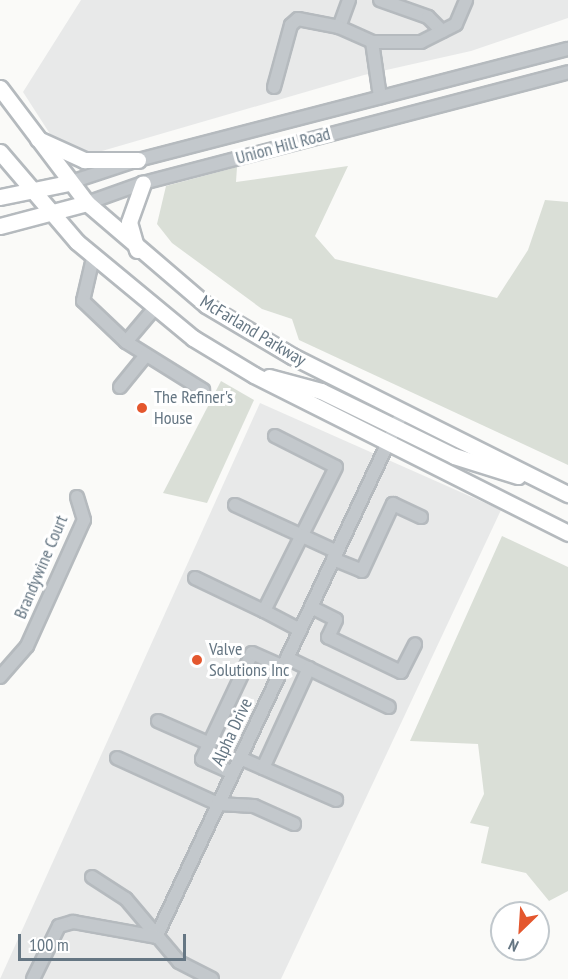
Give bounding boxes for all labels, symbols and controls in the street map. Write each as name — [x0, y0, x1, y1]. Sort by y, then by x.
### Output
street label: Union Hill Road — [233, 123, 333, 169]
street label: McFarland Parkway — [196, 291, 310, 371]
place label: The Refiner's House — [154, 387, 233, 430]
marker: The Refiner's House — [135, 401, 149, 415]
street label: Brandywine Court — [9, 512, 73, 622]
place label: Valve Solutions Inc — [209, 639, 289, 682]
marker: Valve Solutions Inc — [190, 653, 204, 667]
street label: Alpha Drive — [207, 695, 257, 769]
north arrow — [490, 901, 550, 961]
scale bar — [21, 922, 189, 960]
text: 100 m — [29, 933, 69, 956]
text: N — [505, 935, 521, 956]

